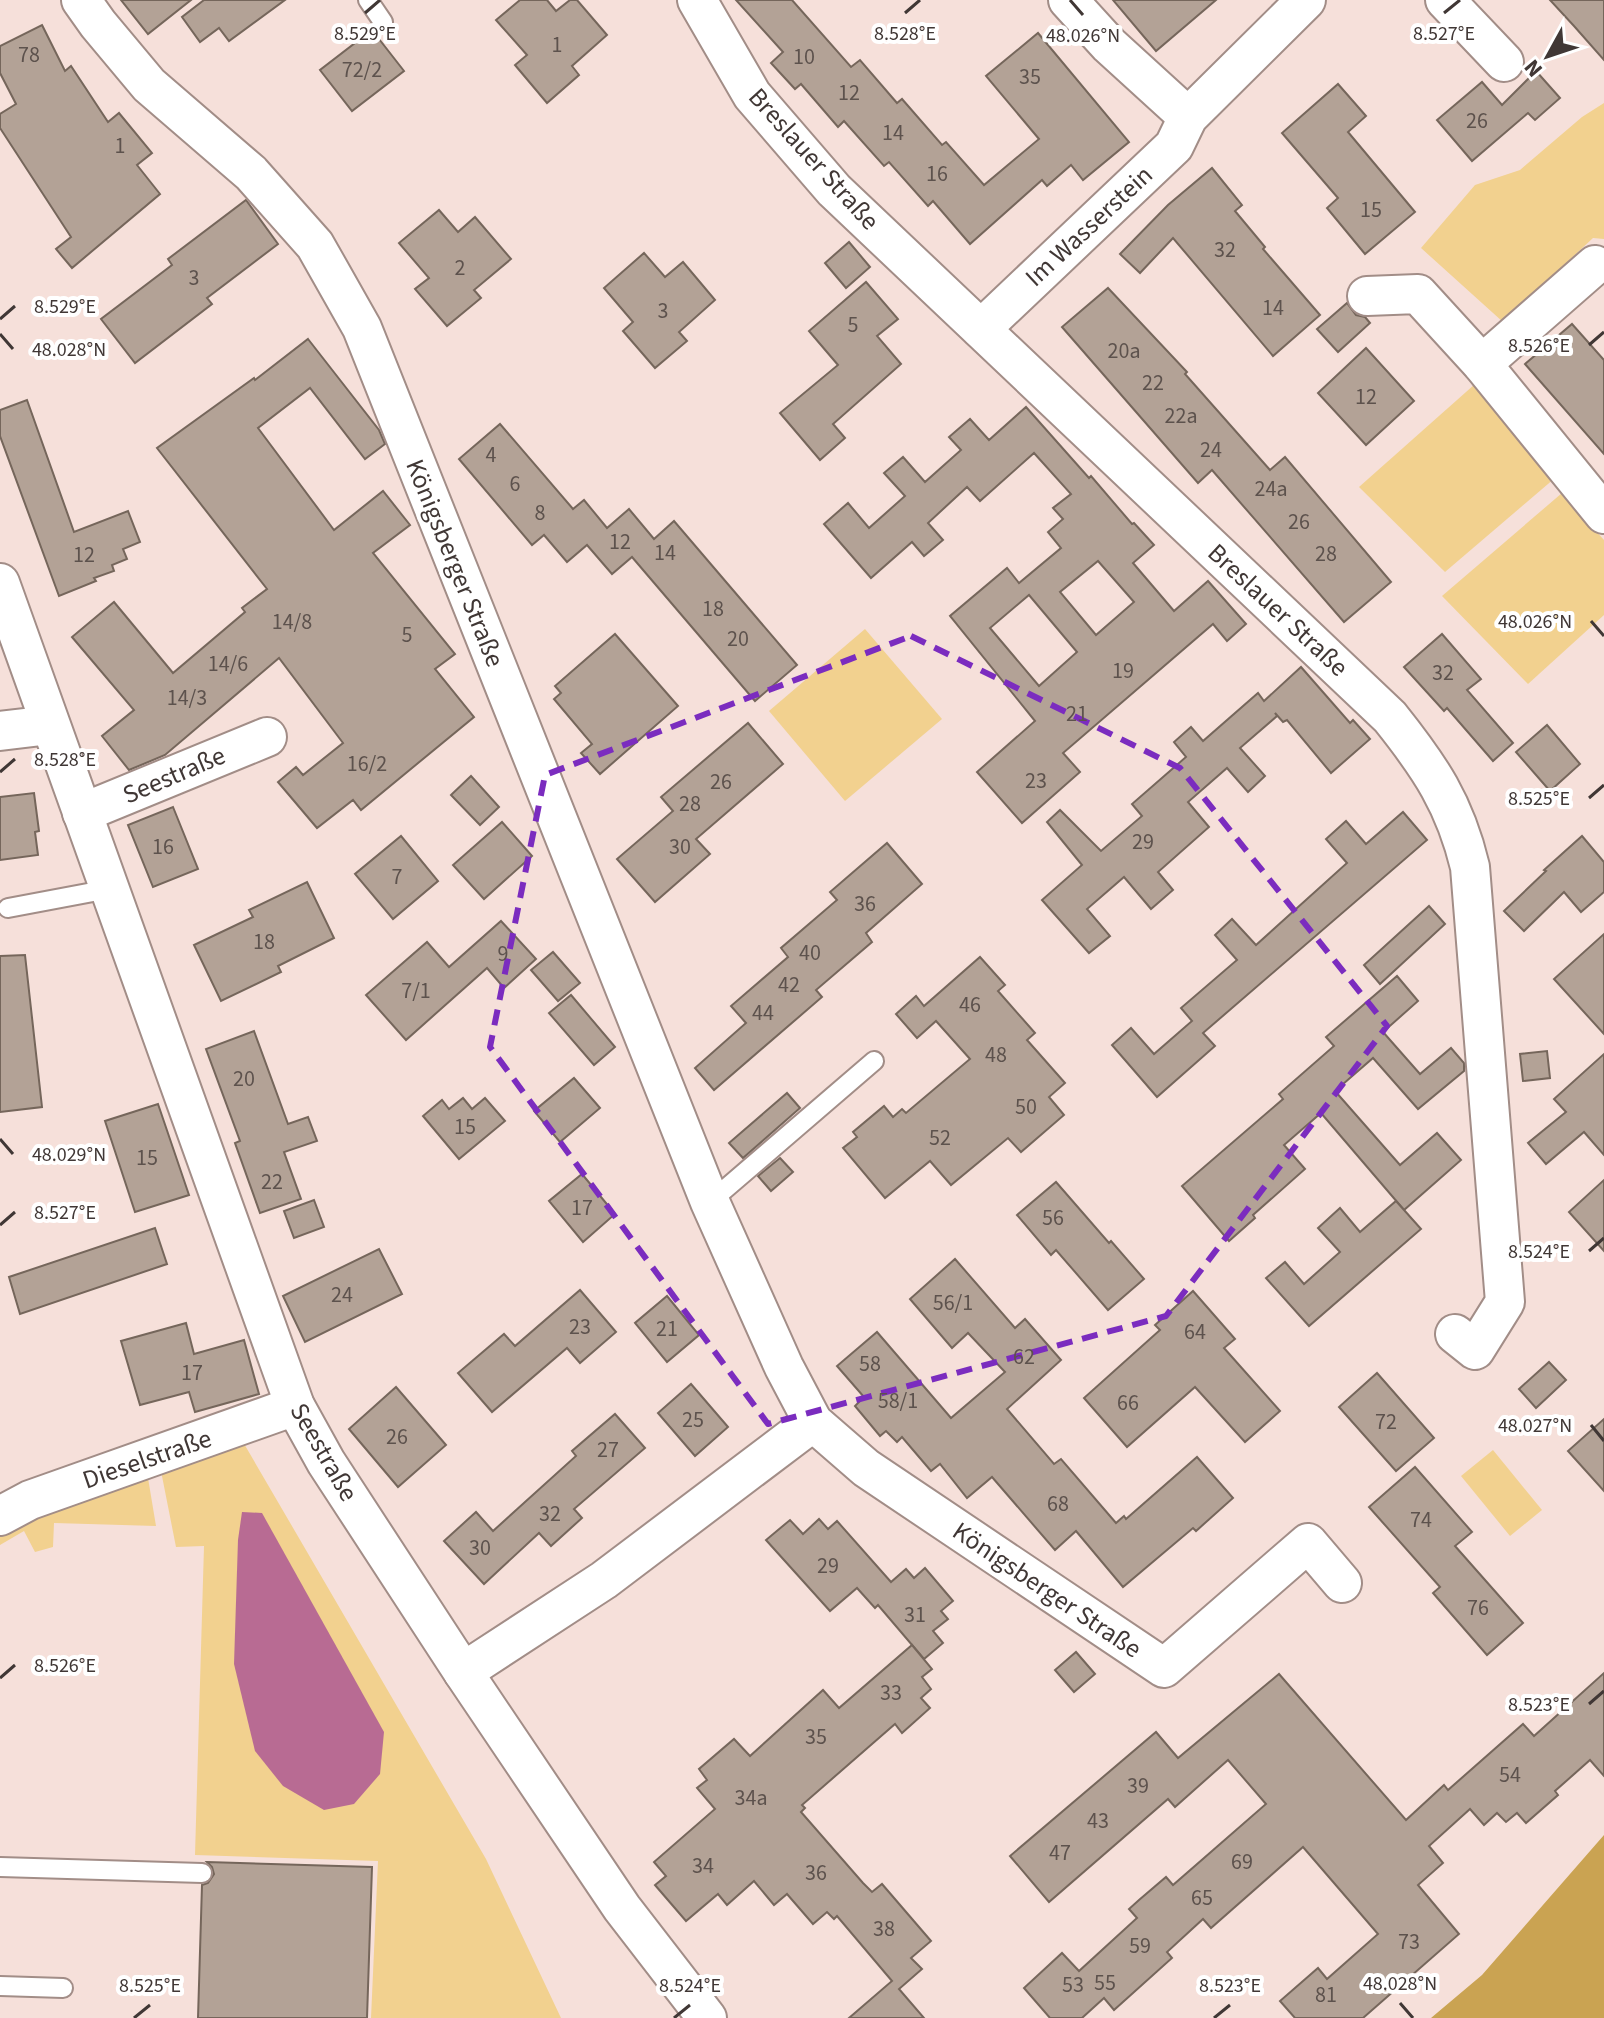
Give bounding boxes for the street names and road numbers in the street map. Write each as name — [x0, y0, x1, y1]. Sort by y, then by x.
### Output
street label: Breslauer Straße — [740, 80, 888, 238]
street label: Im Wasserstein — [1017, 157, 1161, 295]
street label: Königsberger Straße — [396, 454, 514, 672]
street label: Breslauer Straße — [1199, 535, 1357, 685]
street label: Seestraße — [117, 737, 231, 813]
street label: Seestraße — [281, 1396, 367, 1508]
street label: Dieselstraße — [78, 1420, 216, 1498]
street label: Königsberger Straße — [945, 1513, 1149, 1667]

